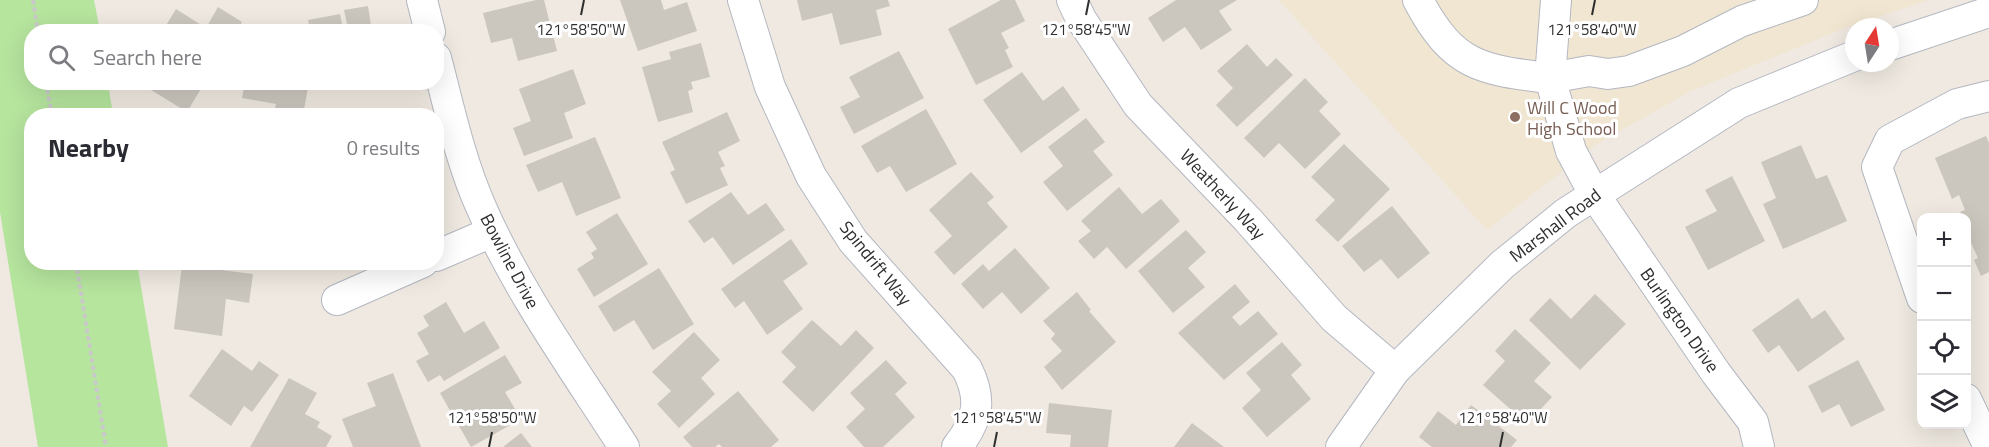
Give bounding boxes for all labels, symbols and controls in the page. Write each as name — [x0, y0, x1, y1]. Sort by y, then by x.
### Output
text: 121°58'50"W — [536, 18, 626, 41]
text: 121°58'45"W — [1041, 18, 1131, 41]
text: 121°58'40"W — [1547, 18, 1637, 41]
north arrow — [1845, 18, 1899, 72]
search box — [24, 24, 444, 90]
text: Search here — [93, 40, 202, 74]
icon: search — [45, 41, 78, 74]
place label: Will C Wood High School — [1527, 94, 1617, 142]
marker: Will C Wood High School — [1508, 110, 1522, 124]
text: Nearby — [48, 128, 129, 167]
text: 0 results — [347, 132, 420, 163]
street label: Weatherly Way — [1174, 143, 1272, 246]
street label: Marshall Road — [1503, 182, 1607, 268]
street label: Bowline Drive — [474, 209, 546, 313]
map controls — [1917, 213, 1971, 429]
button: + — [1917, 213, 1971, 267]
street label: Spindrift Way — [833, 215, 919, 311]
street label: Burlington Drive — [1634, 262, 1726, 378]
button: − — [1917, 267, 1971, 321]
button: locate — [1917, 321, 1971, 375]
button: layers — [1917, 375, 1971, 429]
text: 121°58'50"W — [447, 406, 537, 429]
text: 121°58'45"W — [952, 406, 1042, 429]
text: 121°58'40"W — [1458, 406, 1548, 429]

